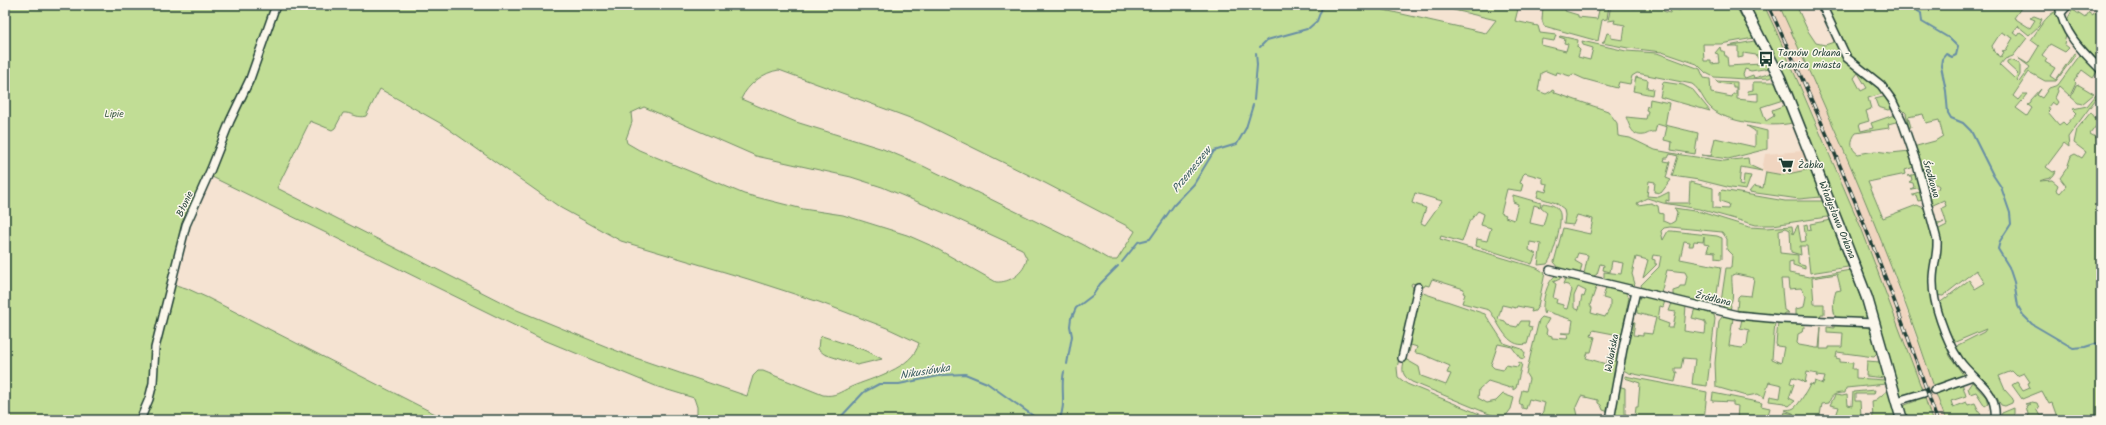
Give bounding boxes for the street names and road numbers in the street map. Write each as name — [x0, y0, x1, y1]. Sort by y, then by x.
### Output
street label: Środkowa — [1918, 158, 1944, 200]
street label: Władysława Orkana — [1814, 179, 1860, 262]
street label: Błonie — [172, 188, 198, 219]
street label: Źródlana — [1694, 287, 1733, 311]
street label: Wolańska — [1600, 332, 1624, 373]

